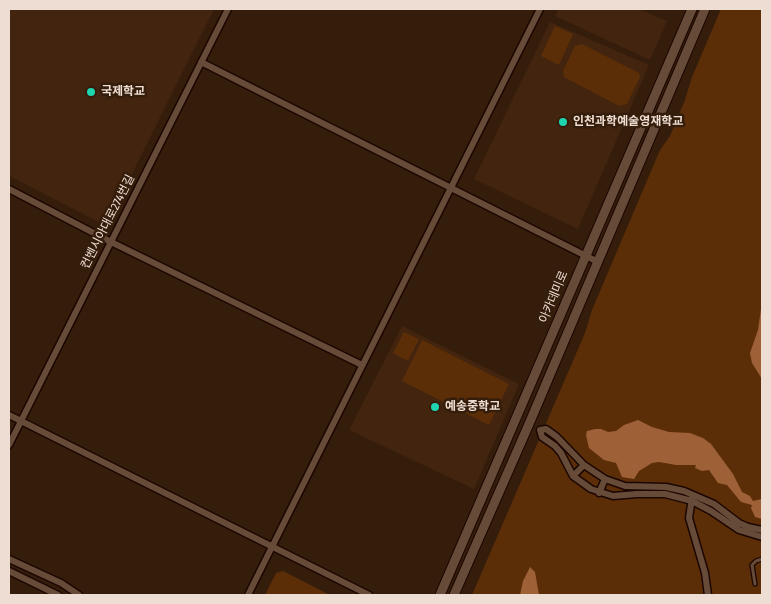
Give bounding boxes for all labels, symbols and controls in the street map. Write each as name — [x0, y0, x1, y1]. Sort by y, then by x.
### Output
place label: 국제학교 — [101, 85, 145, 99]
marker: 국제학교 — [85, 86, 97, 98]
place label: 인천과학예술영재학교 — [573, 115, 683, 129]
marker: 인천과학예술영재학교 — [557, 116, 569, 128]
street label: 컨벤시아대로274번길 — [78, 172, 138, 272]
street label: 아카데미로 — [537, 269, 571, 325]
place label: 예송중학교 — [445, 400, 500, 414]
marker: 예송중학교 — [429, 401, 441, 413]

